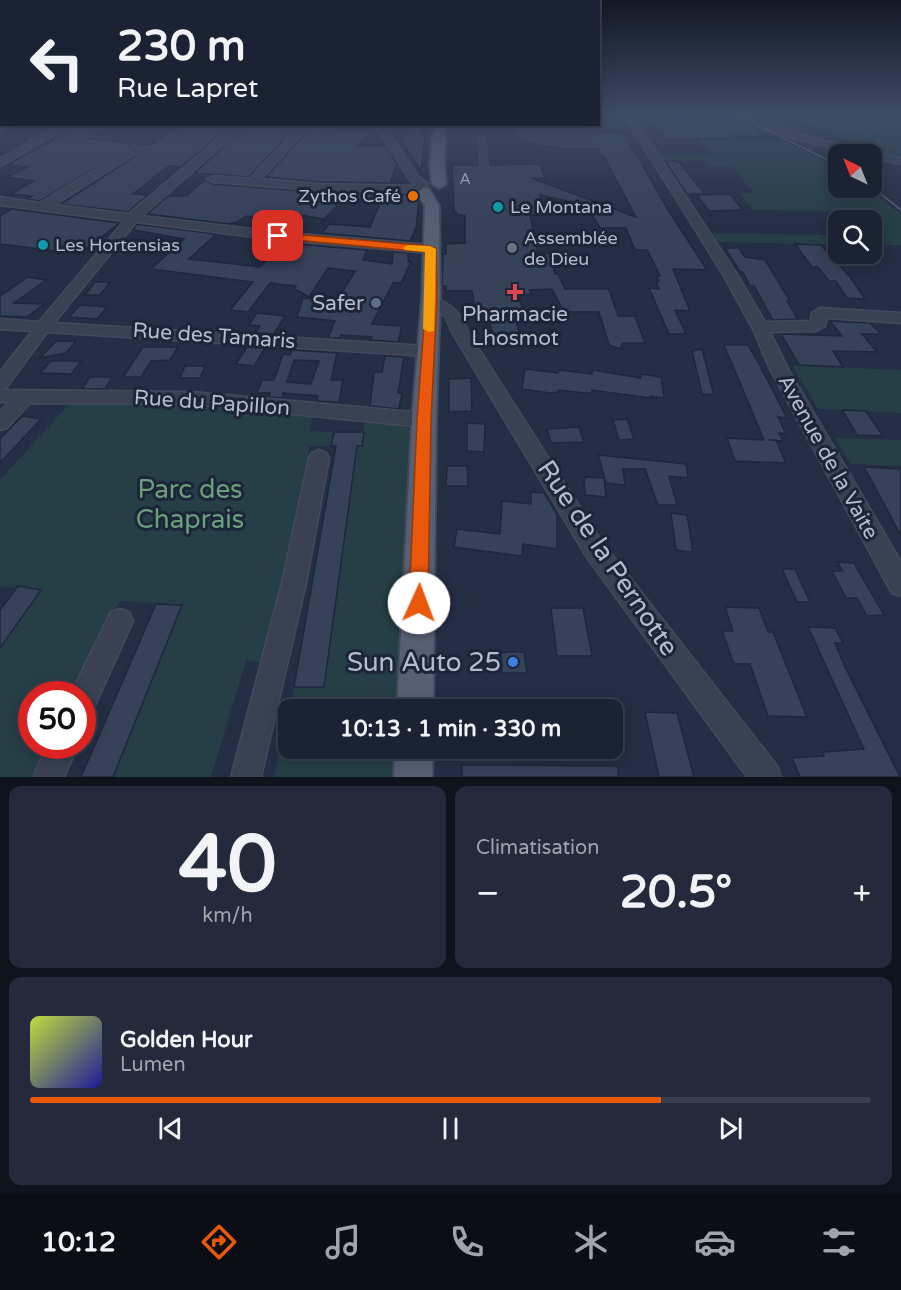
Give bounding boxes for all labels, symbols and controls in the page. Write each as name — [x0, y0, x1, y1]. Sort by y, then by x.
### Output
text: 230 m — [117, 21, 246, 72]
icon: left — [18, 24, 96, 102]
text: Rue Lapret — [117, 72, 258, 105]
north arrow — [828, 144, 882, 198]
map controls — [828, 144, 882, 264]
house number: A — [459, 170, 471, 188]
place label: Zythos Café — [298, 185, 401, 207]
marker: Zythos Café — [406, 189, 420, 203]
place label: Le Montana — [510, 196, 612, 218]
marker: Le Montana — [491, 200, 505, 214]
pin — [252, 210, 303, 261]
button: search — [828, 210, 882, 264]
icon: arrive — [261, 219, 294, 252]
place label: Assemblée de Dieu — [524, 227, 618, 270]
place label: Les Hortensias — [55, 234, 180, 256]
marker: Les Hortensias — [36, 238, 50, 252]
marker: Assemblée de Dieu — [505, 241, 519, 255]
marker: Pharmacie Lhosmot — [508, 285, 522, 299]
place label: Safer — [312, 291, 364, 316]
marker: Safer — [369, 296, 383, 310]
place label: Pharmacie Lhosmot — [462, 302, 568, 351]
street label: Rue des Tamaris — [132, 318, 296, 354]
street label: Avenue de la Vaite — [772, 371, 884, 544]
street label: Rue du Papillon — [133, 385, 291, 421]
street label: Rue de la Pernotte — [531, 454, 685, 662]
park label: Parc des Chaprais — [136, 474, 244, 535]
position arrow — [387, 571, 451, 635]
place label: Sun Auto 25 — [347, 647, 501, 678]
marker: Sun Auto 25 — [506, 655, 520, 669]
speed limit sign: 50 — [18, 681, 96, 759]
text: 10:13 · 1 min · 330 m — [340, 716, 561, 742]
text: 40 — [179, 818, 276, 912]
text: Climatisation — [476, 836, 599, 860]
text: 20.5° — [620, 866, 732, 920]
text: − — [476, 874, 500, 913]
text: + — [852, 874, 871, 913]
text: km/h — [202, 904, 253, 928]
text: Golden Hour — [120, 1027, 252, 1053]
text: Lumen — [120, 1053, 186, 1077]
icon: previous — [154, 1112, 187, 1145]
icon: pause — [434, 1112, 467, 1145]
icon: next — [714, 1112, 747, 1145]
icon: directions — [198, 1221, 240, 1263]
icon: music — [322, 1221, 364, 1263]
icon: phone — [446, 1221, 488, 1263]
icon: climate — [570, 1221, 612, 1263]
icon: car — [694, 1221, 736, 1263]
icon: filters — [818, 1221, 860, 1263]
text: 10:12 — [41, 1226, 116, 1259]

